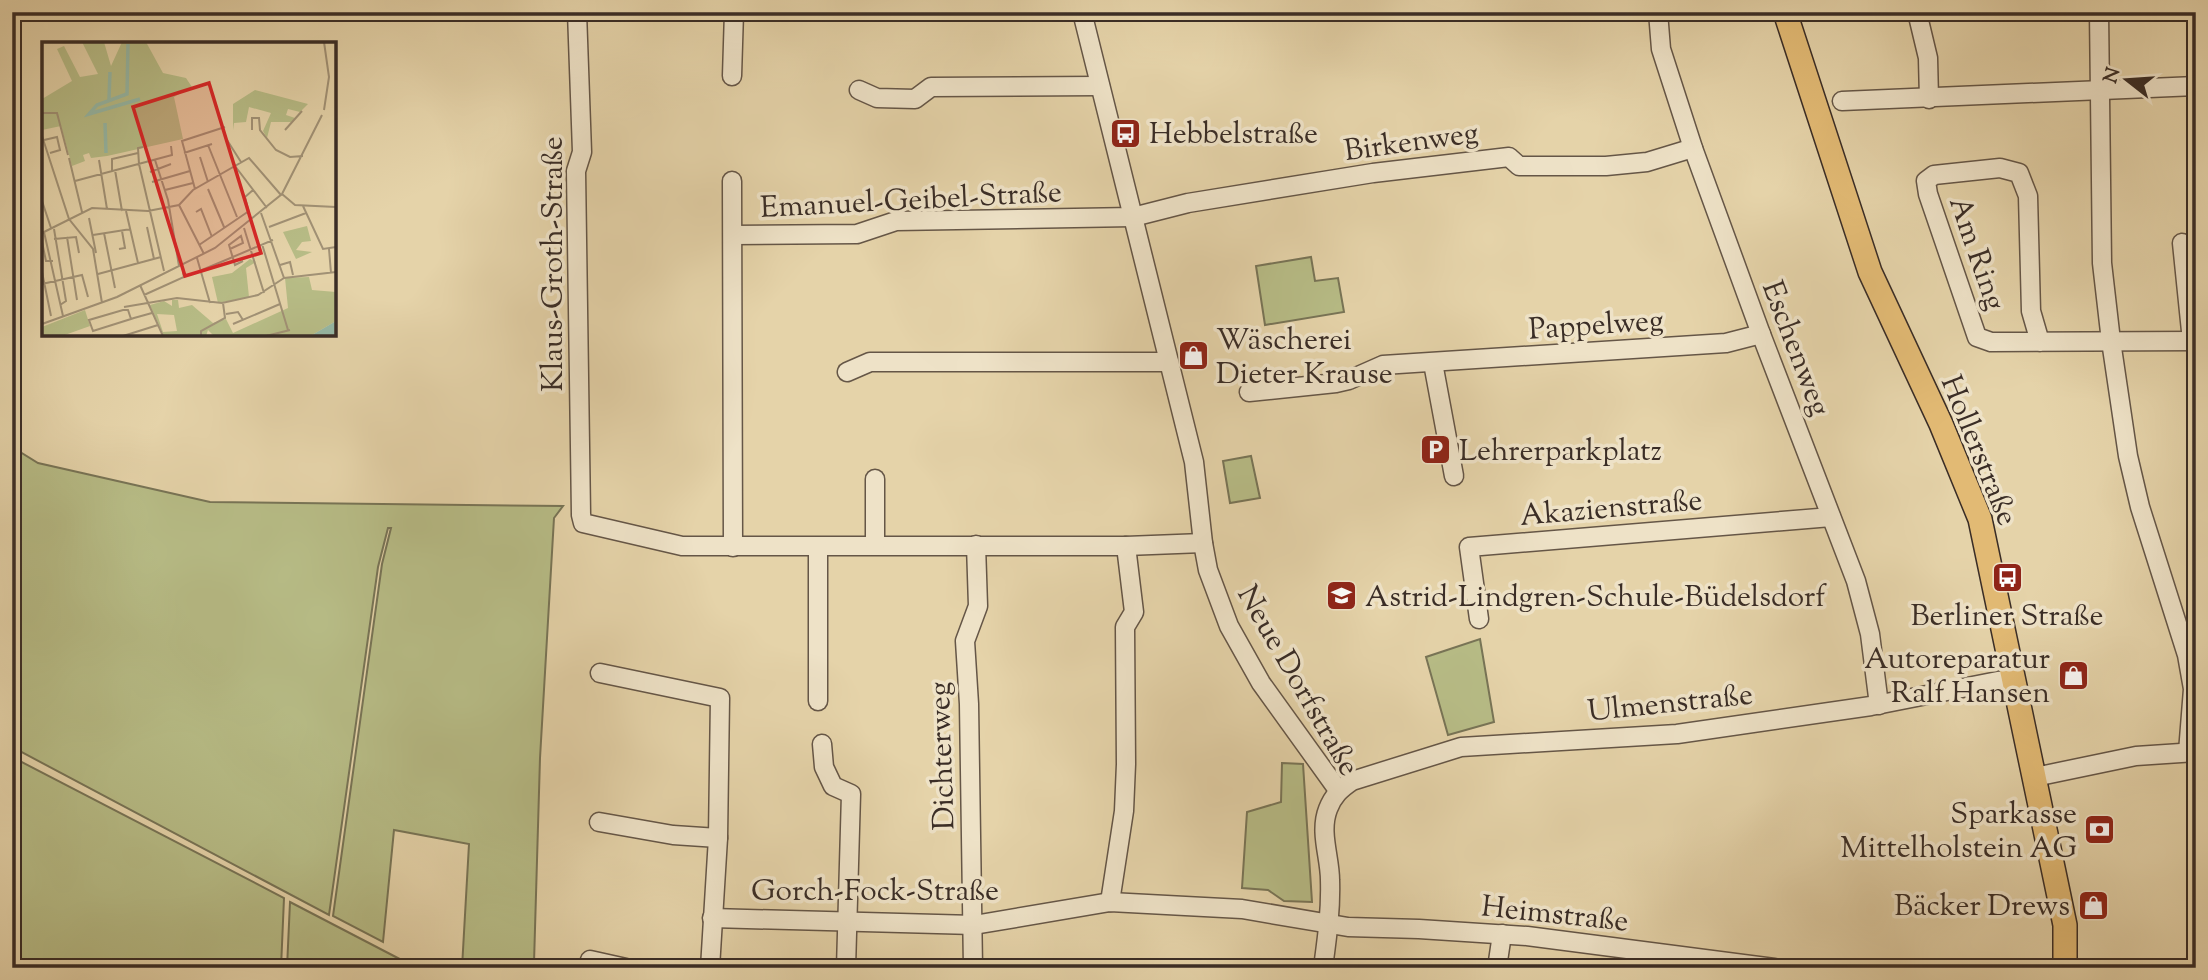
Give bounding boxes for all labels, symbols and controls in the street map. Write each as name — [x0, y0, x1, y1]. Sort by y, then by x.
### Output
inset map — [42, 42, 336, 336]
north arrow — [2092, 46, 2162, 116]
text: N — [2098, 65, 2128, 87]
street label: Birkenweg — [1341, 113, 1481, 174]
place label: Hebbelstraße — [1149, 114, 1318, 157]
bus stop icon: Hebbelstraße — [1109, 116, 1143, 150]
street label: Klaus-Groth-Straße — [533, 136, 576, 392]
street label: Emanuel-Geibel-Straße — [759, 172, 1063, 231]
street label: Am Ring — [1936, 191, 2015, 316]
street label: Eschenweg — [1749, 275, 1840, 423]
street label: Pappelweg — [1527, 300, 1665, 353]
place label: Wäscherei Dieter Krause — [1216, 320, 1393, 397]
shop icon: Wäscherei Dieter Krause — [1176, 339, 1210, 373]
street label: Hollerstraße — [1928, 369, 2027, 533]
place label: Lehrerparkplatz — [1459, 431, 1662, 474]
parking icon: Lehrerparkplatz — [1419, 433, 1453, 467]
street label: Akazienstraße — [1518, 480, 1704, 539]
bus stop icon: Berliner Straße — [1990, 560, 2024, 594]
place label: Astrid-Lindgren-Schule-Büdelsdorf — [1365, 577, 1827, 620]
street label: Neue Dorfstraße — [1225, 578, 1369, 785]
school or university icon: Astrid-Lindgren-Schule-Büdelsdorf — [1325, 579, 1359, 613]
place label: Berliner Straße — [1911, 596, 2103, 639]
place label: Autoreparatur Ralf Hansen — [1864, 639, 2050, 716]
shop icon: Autoreparatur Ralf Hansen — [2056, 658, 2090, 692]
street label: Ulmenstraße — [1585, 674, 1755, 735]
street label: Dichterweg — [919, 681, 968, 831]
place label: Sparkasse Mittelholstein AG — [1840, 794, 2077, 871]
bank icon: Sparkasse Mittelholstein AG — [2083, 813, 2117, 847]
street label: Gorch-Fock-Straße — [751, 871, 999, 914]
street label: Heimstraße — [1479, 886, 1631, 945]
place label: Bäcker Drews — [1894, 886, 2070, 929]
shop icon: Bäcker Drews — [2076, 888, 2110, 922]

